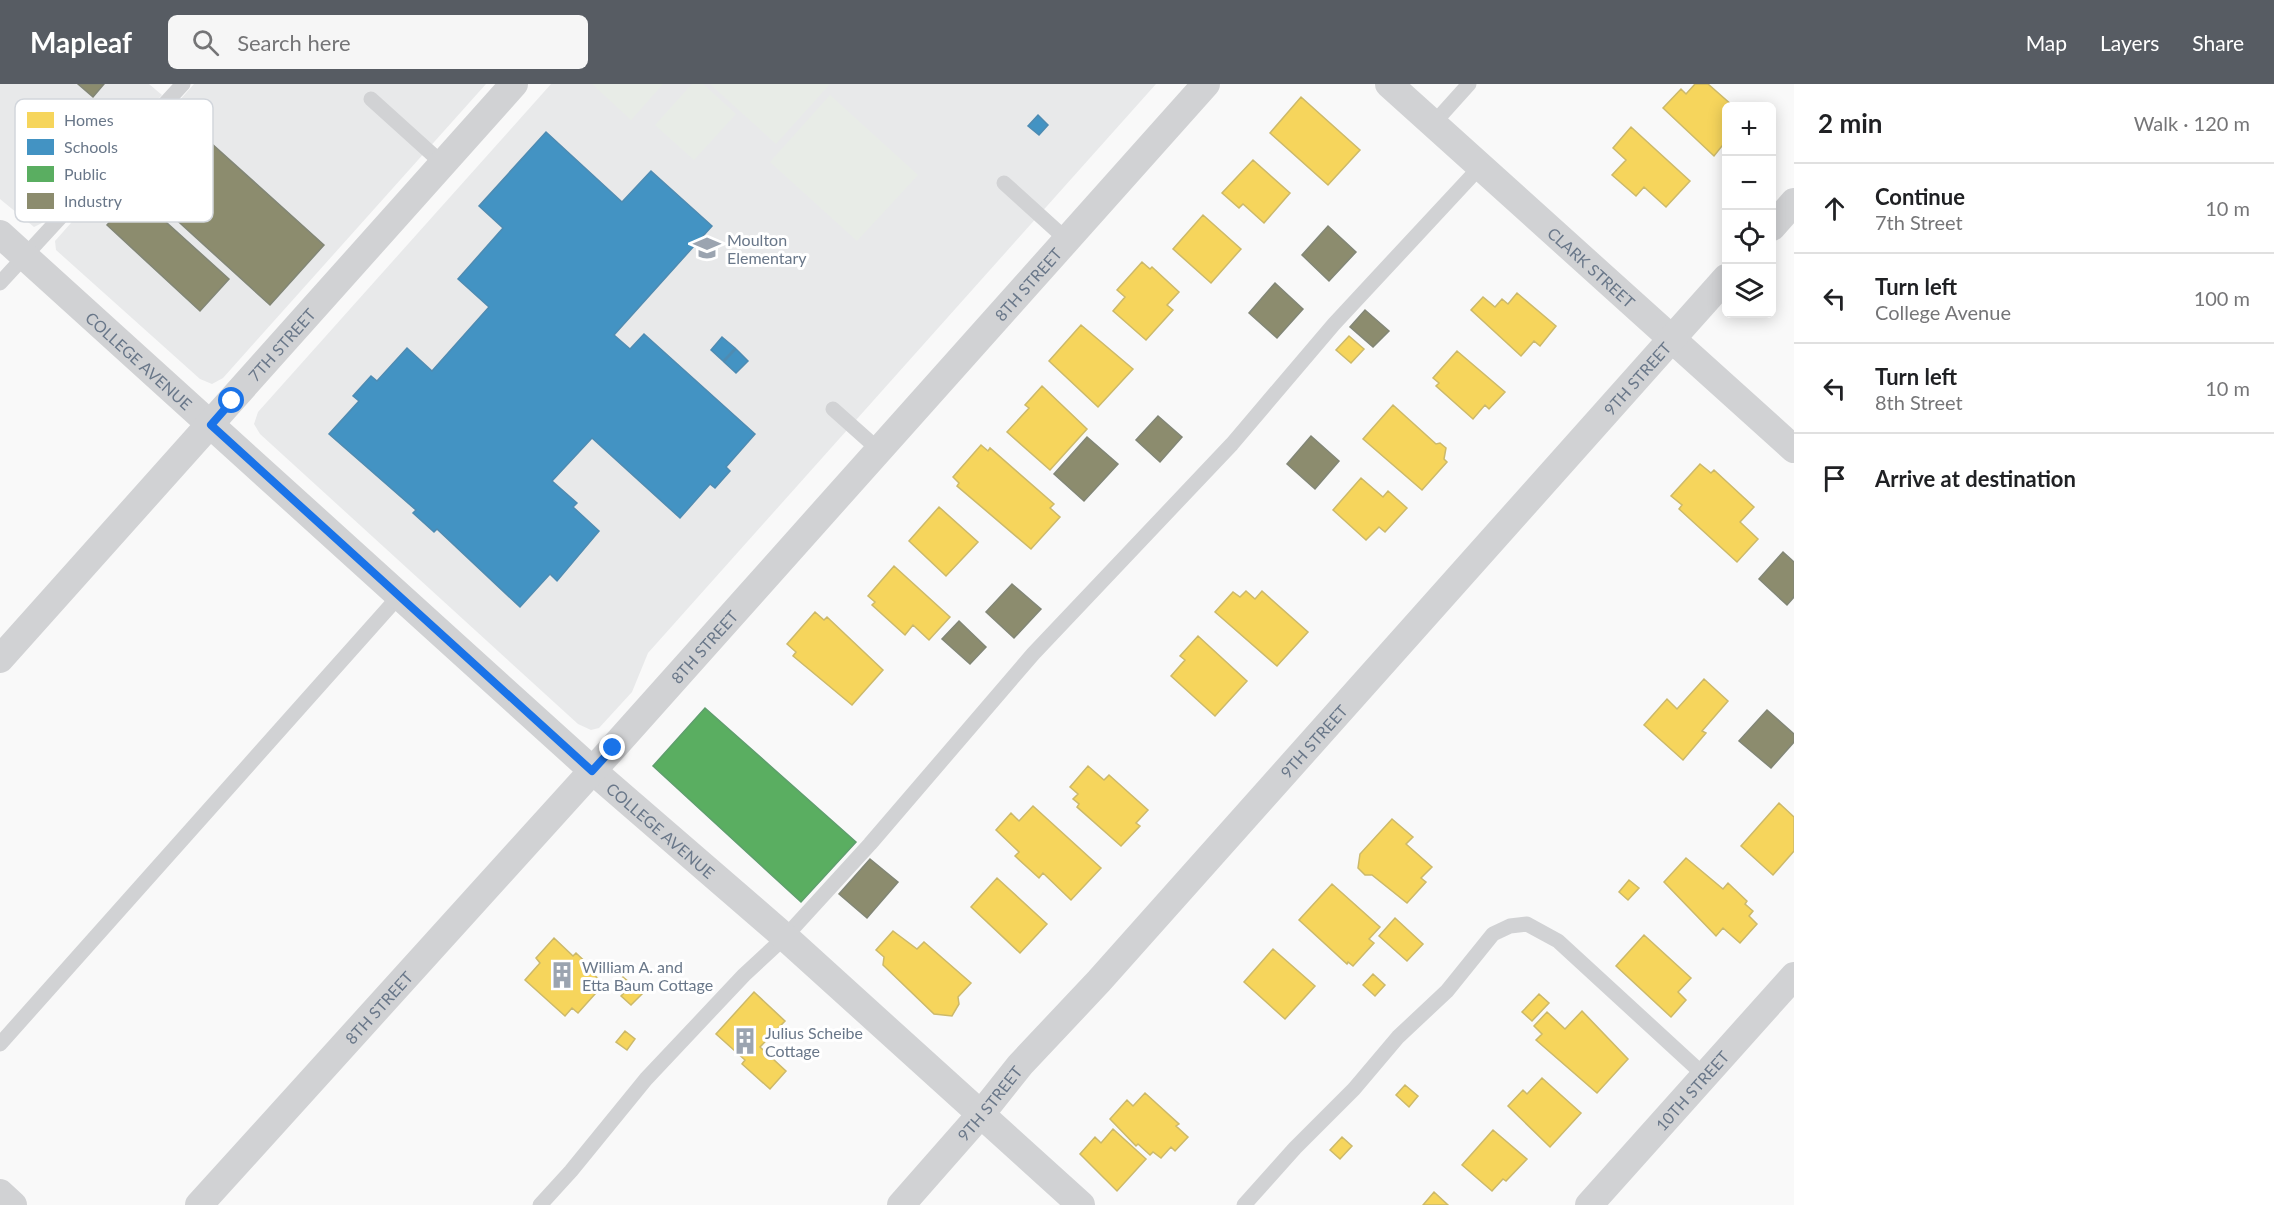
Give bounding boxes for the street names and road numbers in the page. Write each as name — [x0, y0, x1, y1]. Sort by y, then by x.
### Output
street label: CLARK STREET — [1544, 223, 1640, 311]
street label: 8TH STREET — [990, 243, 1065, 324]
street label: 7TH STREET — [244, 304, 319, 385]
street label: COLLEGE AVENUE — [82, 307, 196, 413]
street label: 9TH STREET — [1599, 337, 1675, 418]
street label: 8TH STREET — [666, 606, 742, 687]
street label: 9TH STREET — [1276, 700, 1351, 781]
street label: COLLEGE AVENUE — [603, 778, 719, 882]
street label: 8TH STREET — [341, 967, 416, 1047]
street label: 10TH STREET — [1651, 1046, 1733, 1134]
street label: 9TH STREET — [953, 1061, 1026, 1144]

